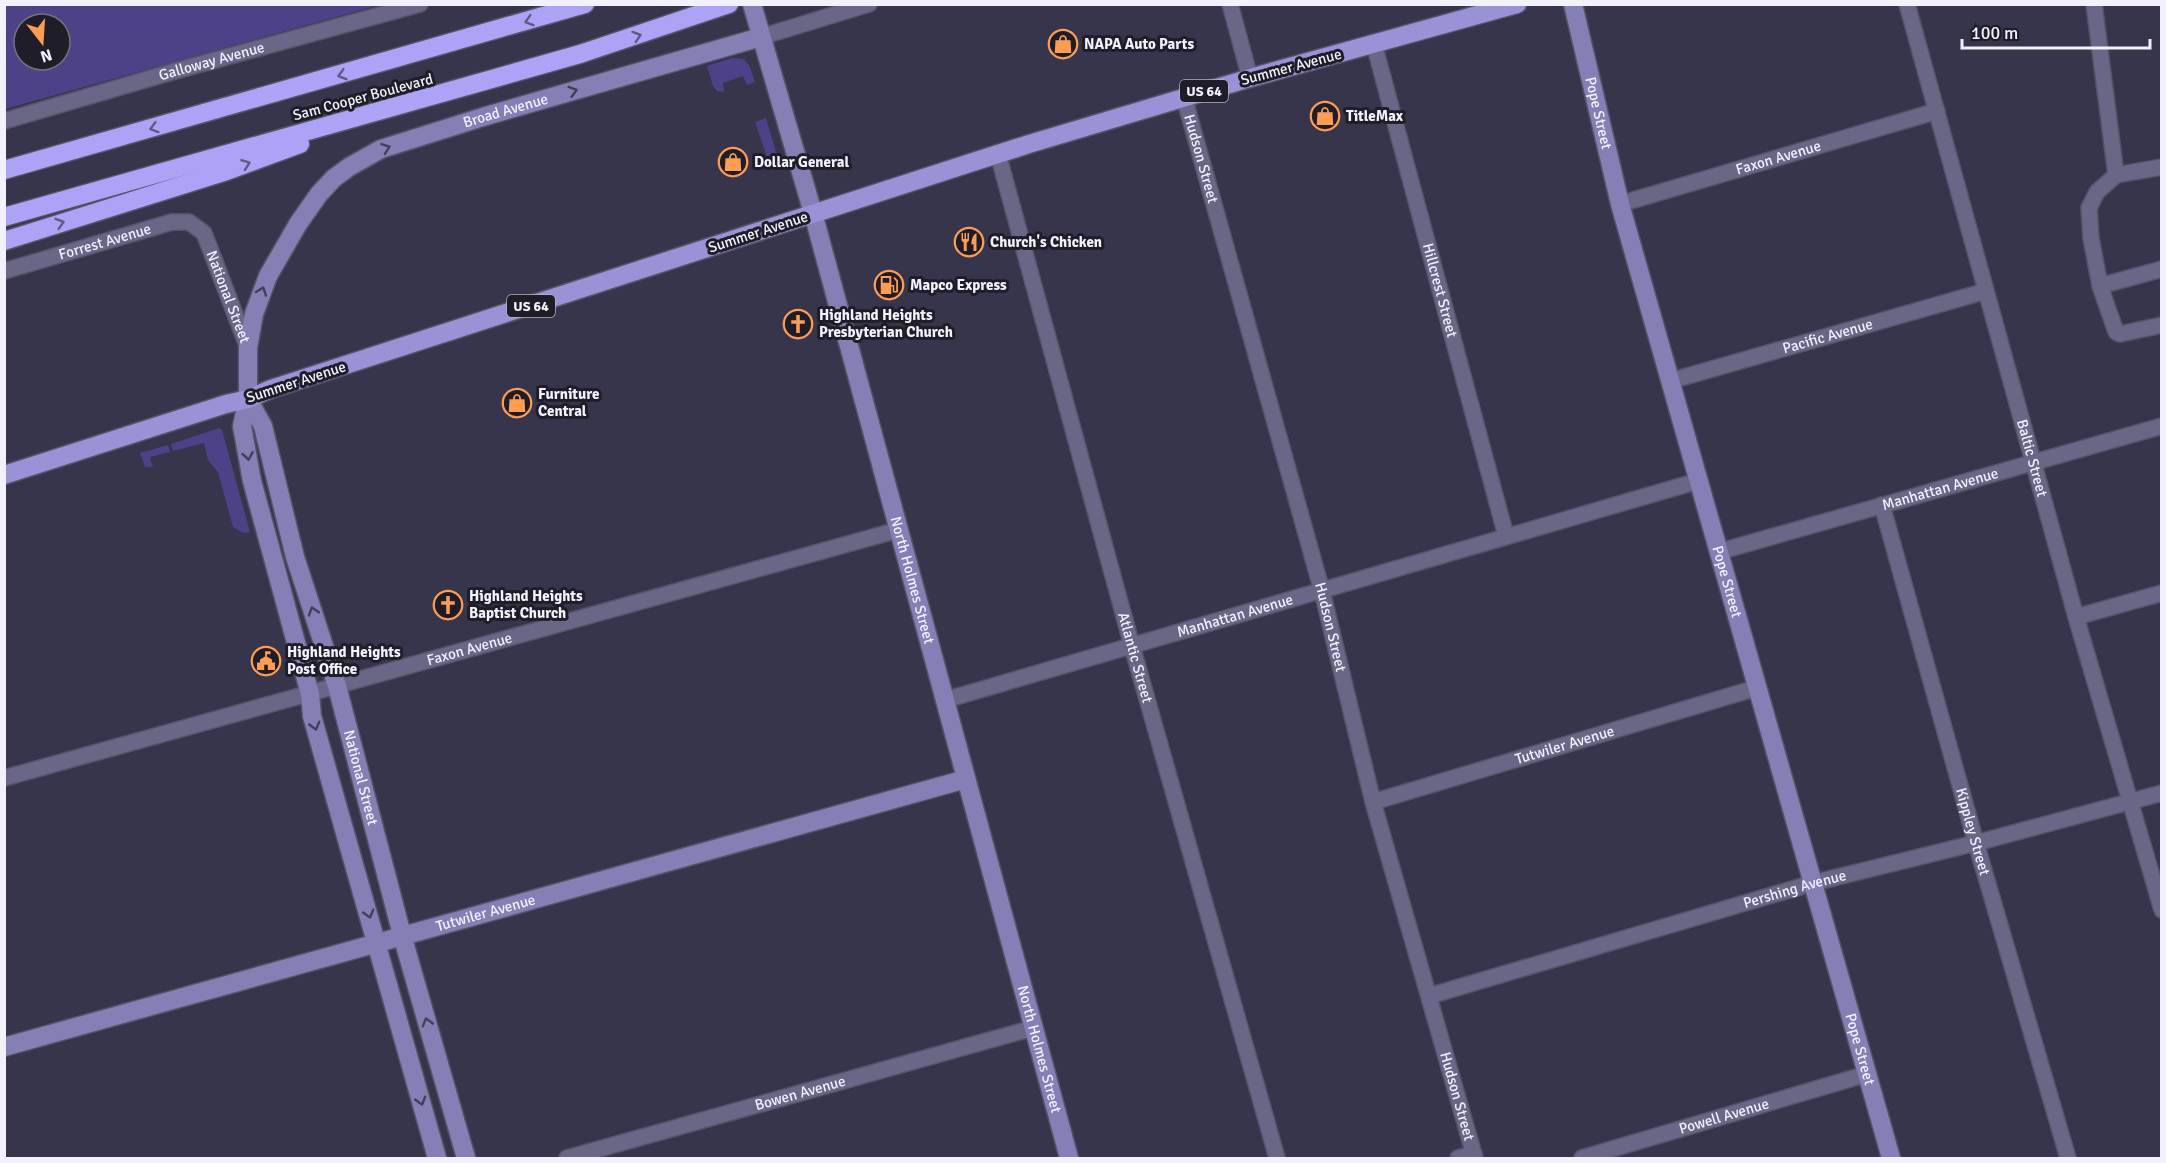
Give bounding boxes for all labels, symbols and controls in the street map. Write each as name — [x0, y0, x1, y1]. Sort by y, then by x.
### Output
north arrow — [12, 12, 72, 72]
scale bar — [1962, 12, 2150, 50]
one-way arrow — [524, 14, 535, 26]
text: 100 m — [1971, 22, 2018, 44]
shop icon: NAPA Auto Parts — [1047, 28, 1079, 60]
one-way arrow — [631, 30, 642, 43]
place label: NAPA Auto Parts — [1084, 35, 1194, 53]
street label: Galloway Avenue — [157, 38, 266, 84]
text: N — [38, 44, 54, 67]
street label: Summer Avenue — [1239, 45, 1343, 89]
one-way arrow — [337, 68, 348, 80]
street label: Sam Cooper Boulevard — [291, 70, 435, 124]
street label: Pope Street — [1581, 75, 1616, 151]
road number: US 64 — [1180, 80, 1228, 102]
one-way arrow — [567, 86, 577, 99]
street label: Broad Avenue — [461, 90, 550, 132]
shop icon: TitleMax — [1309, 100, 1341, 132]
place label: TitleMax — [1346, 107, 1404, 125]
street label: Hudson Street — [1180, 112, 1222, 205]
one-way arrow — [149, 120, 159, 133]
street label: Faxon Avenue — [1734, 137, 1823, 179]
one-way arrow — [380, 143, 391, 155]
shop icon: Dollar General — [717, 146, 749, 178]
place label: Dollar General — [754, 153, 850, 171]
one-way arrow — [240, 158, 251, 171]
street label: Summer Avenue — [706, 207, 810, 257]
one-way arrow — [54, 218, 65, 230]
street label: Forrest Avenue — [56, 220, 153, 264]
restaurant icon: Church's Chicken — [953, 226, 985, 258]
place label: Church's Chicken — [990, 233, 1102, 251]
street label: Hillcrest Street — [1419, 241, 1461, 339]
street label: National Street — [203, 248, 254, 346]
fuel station icon: Mapco Express — [873, 269, 905, 301]
place label: Mapco Express — [910, 276, 1007, 294]
one-way arrow — [255, 286, 268, 297]
road number: US 64 — [507, 295, 555, 317]
place label: Highland Heights Presbyterian Church — [819, 306, 953, 341]
church icon: Highland Heights Presbyterian Church — [782, 308, 814, 340]
street label: Pacific Avenue — [1781, 315, 1875, 357]
street label: Summer Avenue — [244, 357, 348, 407]
place label: Furniture Central — [538, 385, 599, 420]
shop icon: Furniture Central — [501, 387, 533, 419]
street label: Baltic Street — [2013, 417, 2051, 499]
one-way arrow — [241, 450, 254, 460]
street label: Manhattan Avenue — [1880, 464, 2000, 514]
street label: North Holmes Street — [887, 514, 938, 646]
street label: Pope Street — [1709, 544, 1746, 620]
street label: Hudson Street — [1311, 580, 1350, 674]
place label: Highland Heights Baptist Church — [469, 587, 583, 622]
church icon: Highland Heights Baptist Church — [432, 589, 464, 621]
street label: Manhattan Avenue — [1175, 590, 1295, 641]
one-way arrow — [307, 606, 320, 617]
street label: Atlantic Street — [1114, 610, 1157, 705]
street label: Faxon Avenue — [425, 628, 514, 669]
place label: Highland Heights Post Office — [287, 643, 401, 678]
public building icon: Highland Heights Post Office — [250, 645, 282, 677]
one-way arrow — [308, 720, 320, 731]
street label: Tutwiler Avenue — [1513, 722, 1616, 768]
street label: National Street — [340, 728, 382, 827]
street label: Kippley Street — [1952, 786, 1994, 877]
street label: Pershing Avenue — [1741, 866, 1848, 912]
street label: Tutwiler Avenue — [434, 890, 537, 935]
one-way arrow — [361, 909, 374, 919]
street label: North Holmes Street — [1014, 983, 1065, 1115]
street label: Pope Street — [1841, 1011, 1879, 1087]
one-way arrow — [422, 1017, 434, 1027]
street label: Hudson Street — [1436, 1050, 1479, 1143]
street label: Bowen Avenue — [753, 1072, 847, 1114]
street label: Powell Avenue — [1677, 1094, 1771, 1138]
one-way arrow — [414, 1096, 427, 1106]

